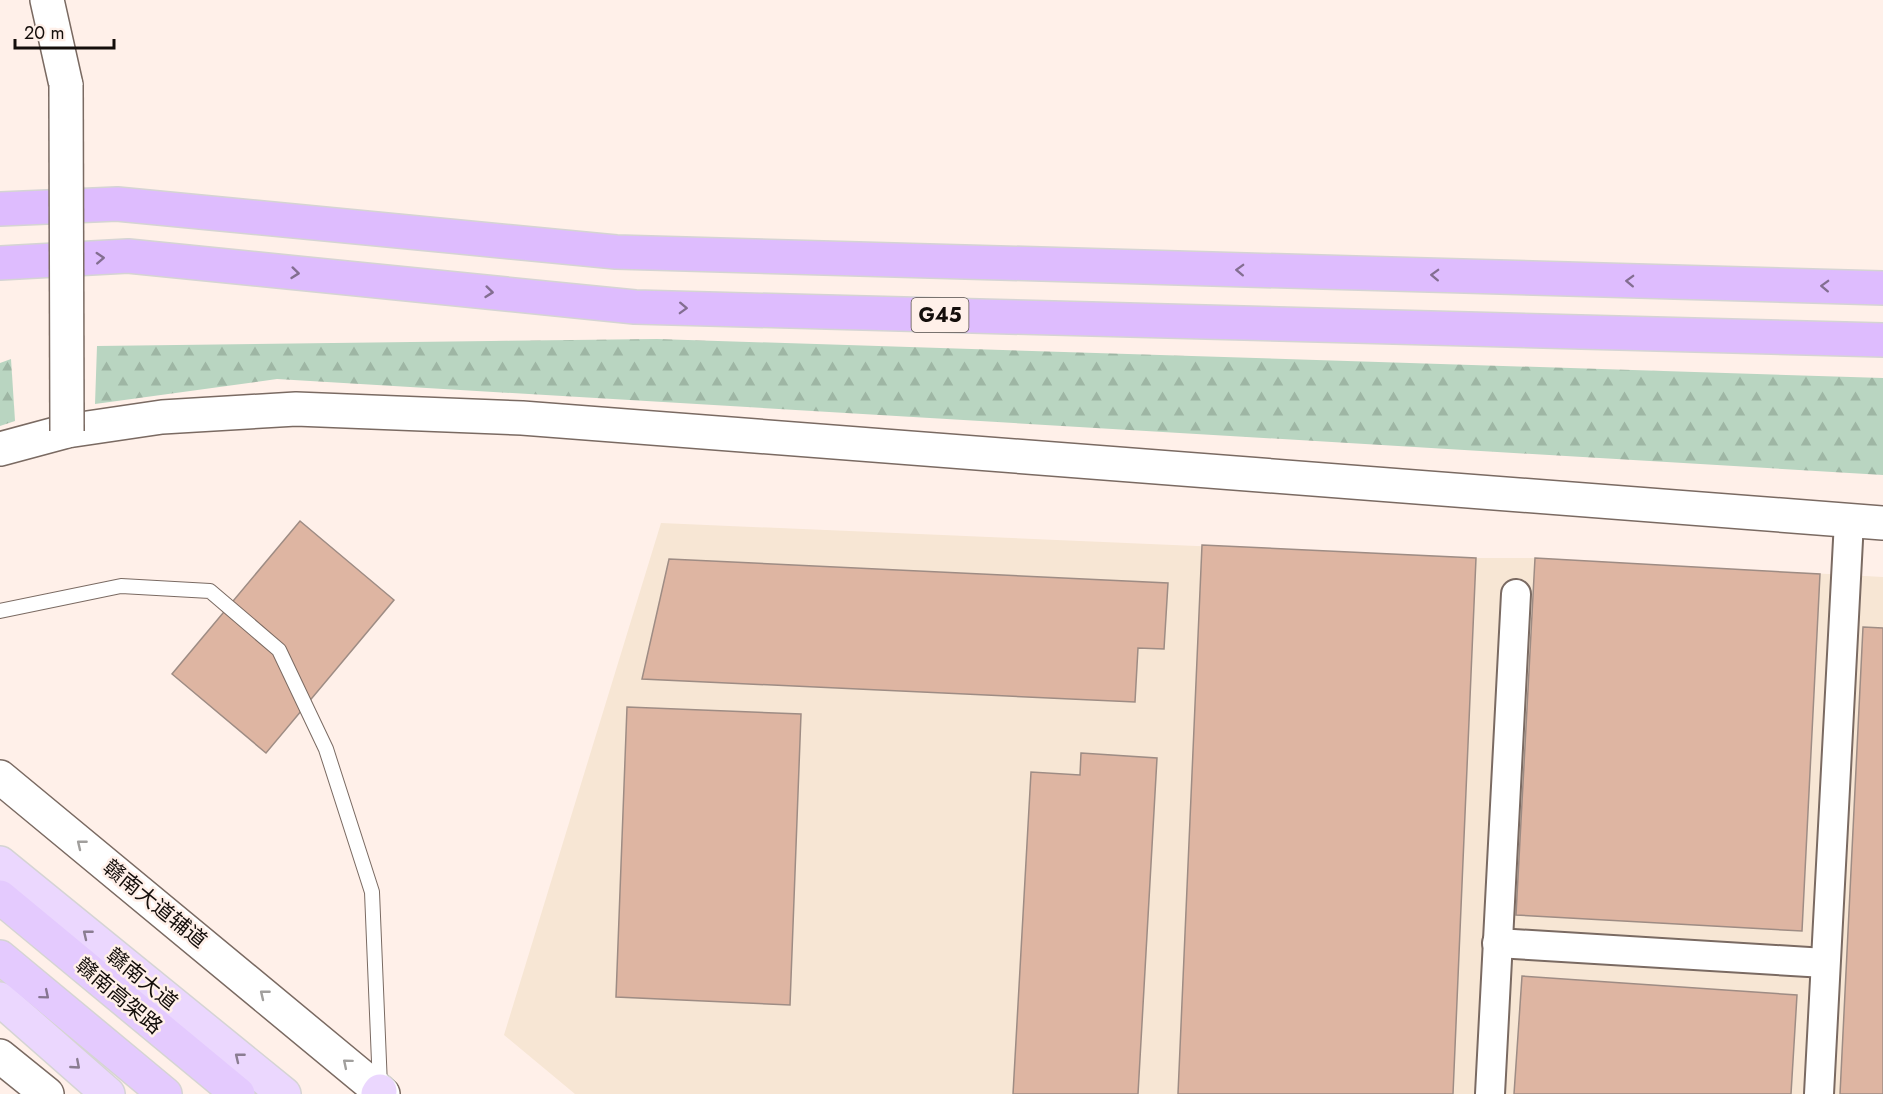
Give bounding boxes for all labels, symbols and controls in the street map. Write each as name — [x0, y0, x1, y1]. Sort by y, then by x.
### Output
scale bar — [15, 12, 114, 50]
text: 20 m — [24, 20, 64, 46]
one-way arrow — [96, 251, 105, 264]
one-way arrow — [1235, 264, 1244, 276]
one-way arrow — [290, 266, 299, 279]
one-way arrow — [1430, 269, 1439, 282]
one-way arrow — [1625, 275, 1634, 287]
one-way arrow — [1820, 280, 1829, 293]
one-way arrow — [484, 285, 493, 298]
road number: G45 — [912, 298, 968, 332]
one-way arrow — [678, 302, 687, 314]
one-way arrow — [77, 840, 88, 851]
street label: 赣南大道辅道 — [97, 853, 213, 955]
one-way arrow — [83, 931, 94, 942]
street label: 赣南大道 — [100, 941, 184, 1017]
street label: 赣南高架路 — [69, 951, 169, 1041]
one-way arrow — [38, 987, 49, 998]
one-way arrow — [260, 991, 271, 1002]
one-way arrow — [234, 1054, 245, 1065]
one-way arrow — [69, 1058, 80, 1069]
one-way arrow — [342, 1059, 353, 1070]

